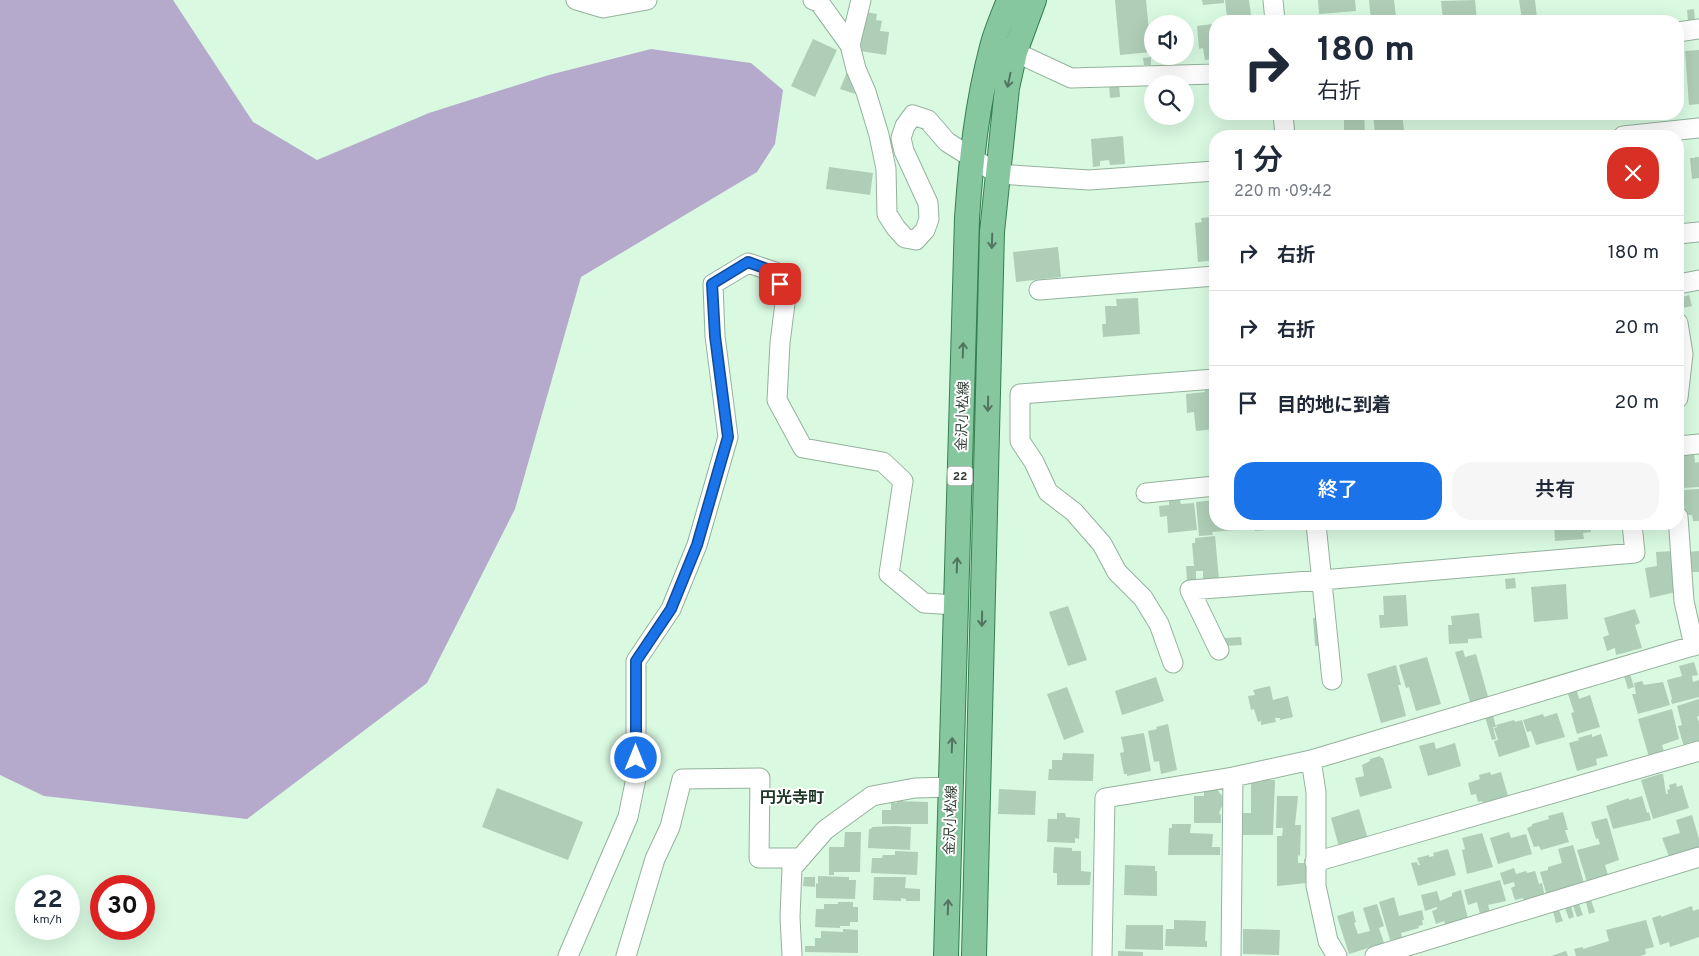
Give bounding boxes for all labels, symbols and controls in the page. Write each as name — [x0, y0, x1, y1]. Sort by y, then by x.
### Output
map controls — [1144, 15, 1194, 125]
button: sound — [1144, 15, 1194, 65]
text: 180 m — [1317, 29, 1415, 73]
icon: right — [1234, 35, 1299, 100]
one-way arrow — [1004, 71, 1013, 87]
button: search — [1144, 75, 1194, 125]
text: 右折 — [1317, 79, 1361, 106]
text: 1 分 — [1234, 144, 1283, 181]
button: close — [1607, 147, 1659, 199]
text: 220 m · 09:42 — [1234, 182, 1332, 202]
one-way arrow — [987, 233, 997, 249]
icon: right — [1234, 239, 1262, 267]
text: 180 m — [1608, 241, 1659, 265]
text: 右折 — [1277, 244, 1315, 268]
pin — [759, 263, 801, 305]
icon: arrive — [766, 270, 794, 298]
icon: right — [1234, 314, 1262, 342]
text: 20 m — [1615, 316, 1659, 340]
text: 右折 — [1277, 319, 1315, 343]
one-way arrow — [959, 342, 968, 358]
street label: 金沢小松線 — [954, 381, 973, 451]
icon: arrive — [1234, 389, 1262, 417]
text: 20 m — [1615, 391, 1659, 415]
text: 目的地に到着 — [1277, 394, 1391, 418]
one-way arrow — [983, 396, 992, 412]
button: 終了 — [1234, 462, 1442, 520]
button: 共有 — [1452, 462, 1659, 520]
road number: 22 — [948, 466, 972, 486]
one-way arrow — [953, 557, 962, 573]
one-way arrow — [977, 610, 987, 626]
position arrow — [609, 731, 661, 783]
one-way arrow — [947, 737, 957, 754]
street label: 金沢小松線 — [942, 785, 961, 855]
district label: 円光寺町 — [760, 789, 824, 809]
speed limit sign: 30 — [90, 875, 155, 940]
text: 22 — [32, 885, 63, 917]
one-way arrow — [943, 900, 952, 916]
text: km/h — [33, 912, 62, 928]

